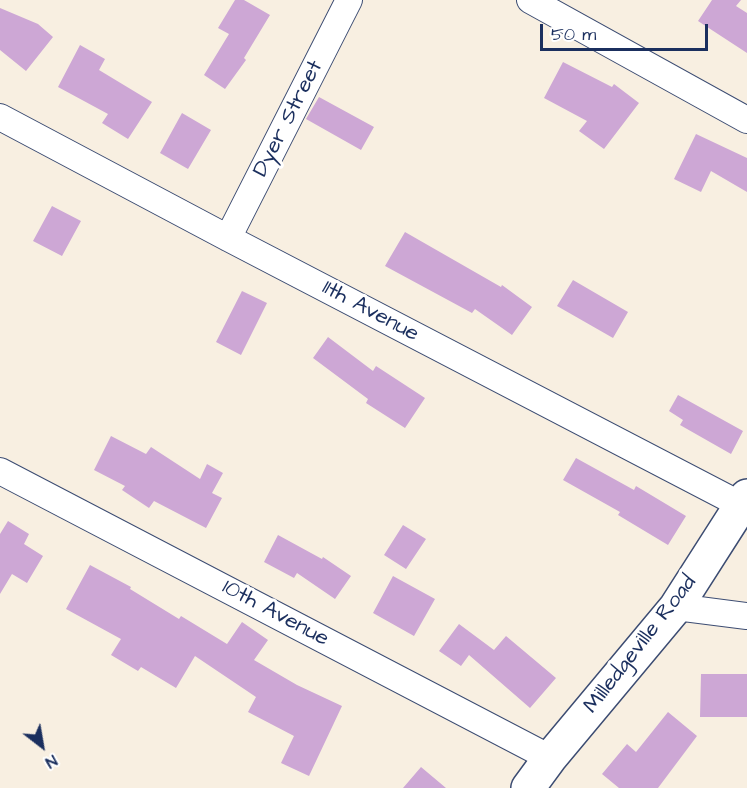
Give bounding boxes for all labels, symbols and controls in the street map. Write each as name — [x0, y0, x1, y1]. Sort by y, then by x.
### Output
scale bar — [543, 12, 711, 50]
text: 50 m — [551, 22, 596, 47]
street label: Dyer Street — [248, 56, 330, 182]
street label: 11th Avenue — [317, 276, 423, 348]
street label: Milledgeville Road — [579, 571, 703, 719]
street label: 10th Avenue — [217, 575, 333, 653]
north arrow — [12, 716, 72, 776]
text: N — [41, 749, 61, 773]

